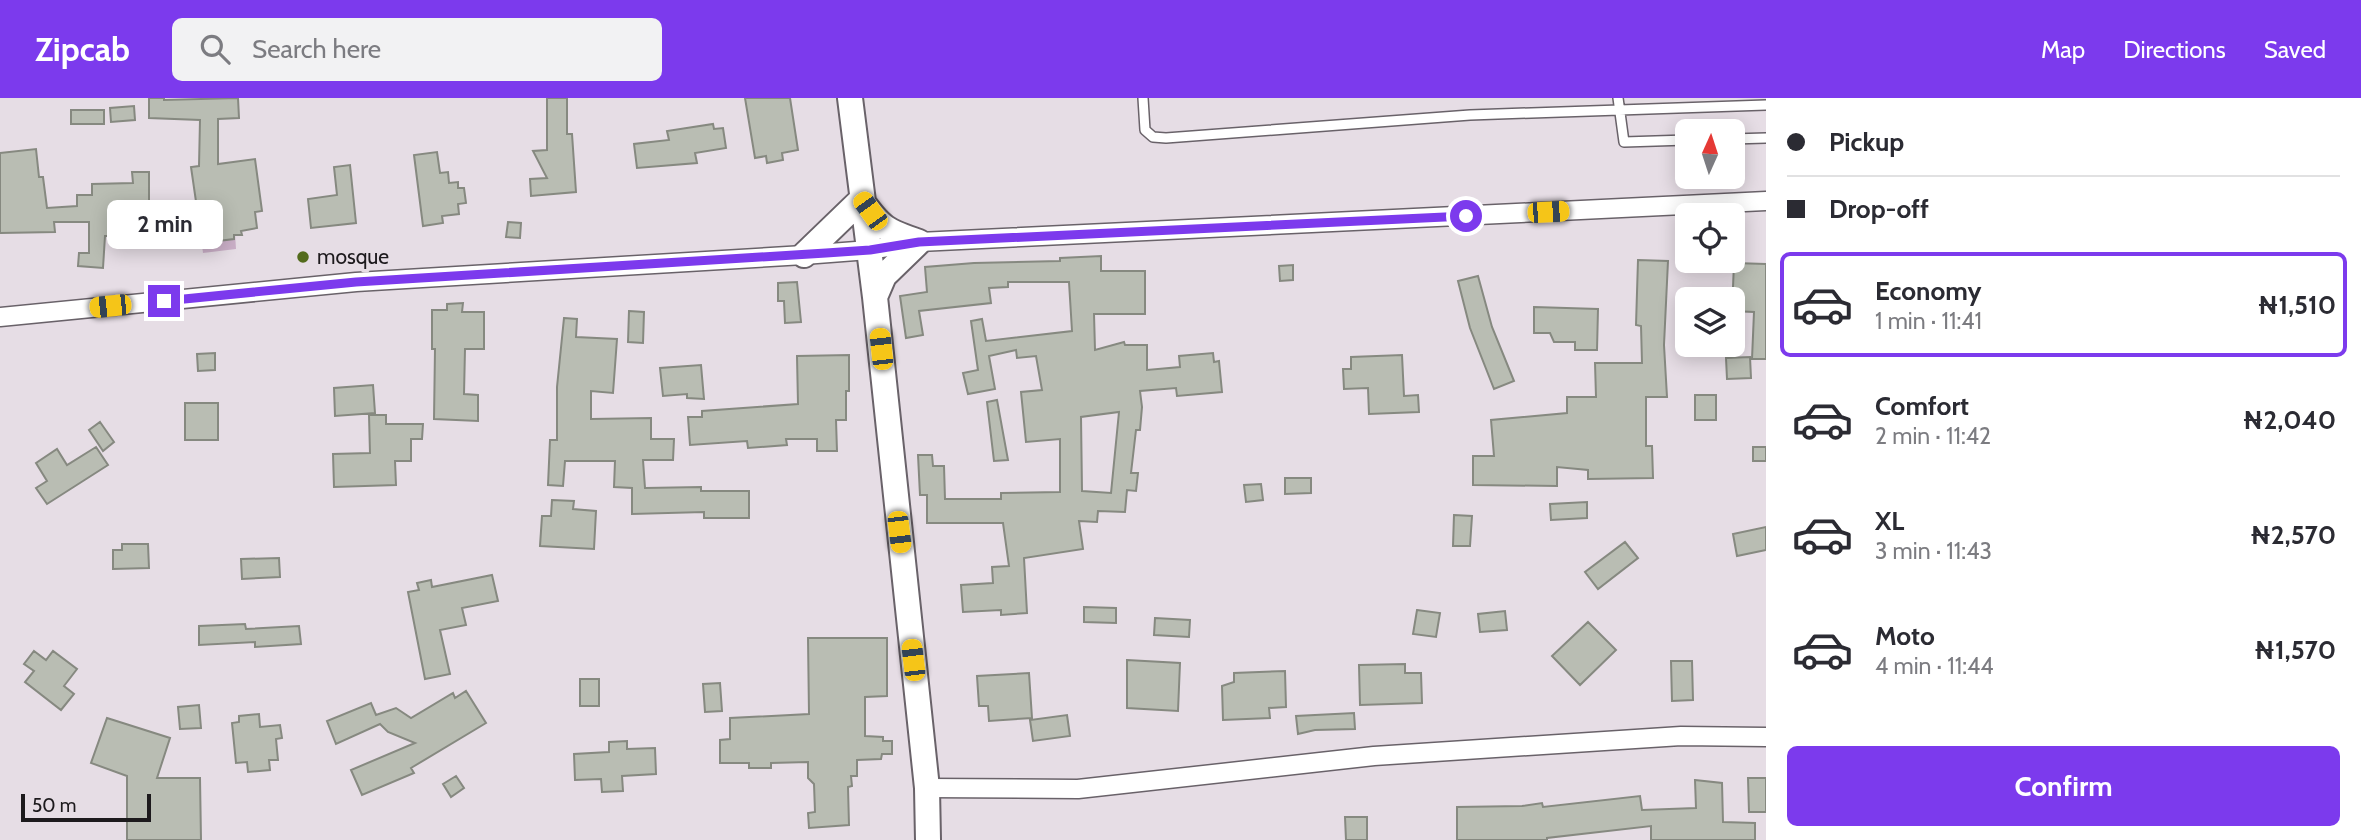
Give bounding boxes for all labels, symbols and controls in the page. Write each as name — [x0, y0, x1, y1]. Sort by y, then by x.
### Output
search box — [172, 18, 662, 81]
text: Zipcab — [35, 29, 130, 69]
icon: search — [196, 30, 234, 68]
text: Search here — [252, 33, 381, 65]
text: Map — [2041, 35, 2085, 64]
text: Directions — [2123, 35, 2226, 64]
text: Saved — [2264, 35, 2326, 64]
north arrow — [1675, 119, 1745, 189]
map controls — [1675, 119, 1745, 357]
text: Pickup — [1829, 126, 1904, 158]
car — [850, 188, 891, 234]
text: Drop-off — [1829, 193, 1929, 225]
callout: 2 min — [106, 200, 222, 248]
route start — [1450, 200, 1482, 232]
car — [1527, 200, 1570, 224]
button: locate — [1675, 203, 1745, 273]
text: 2 min — [137, 210, 193, 238]
place label: mosque — [317, 244, 389, 269]
marker: mosque — [295, 249, 311, 265]
icon: car — [1791, 273, 1854, 336]
text: Economy — [1875, 275, 1981, 307]
route end — [148, 285, 180, 317]
button: layers — [1675, 287, 1745, 357]
text: ₦1,510 — [2257, 289, 2336, 321]
car — [89, 293, 132, 319]
text: 1 min · 11:41 — [1875, 307, 1982, 335]
car — [869, 327, 894, 371]
icon: car — [1791, 388, 1854, 451]
text: Comfort — [1875, 390, 1969, 422]
text: ₦2,040 — [2243, 404, 2336, 436]
text: 2 min · 11:42 — [1875, 422, 1991, 450]
icon: car — [1791, 503, 1854, 566]
text: XL — [1875, 505, 1904, 537]
car — [887, 510, 912, 554]
text: ₦2,570 — [2250, 519, 2336, 551]
text: 3 min · 11:43 — [1875, 537, 1992, 565]
icon: car — [1791, 618, 1854, 681]
text: Moto — [1875, 620, 1935, 652]
text: ₦1,570 — [2254, 634, 2336, 666]
car — [901, 638, 926, 682]
text: 4 min · 11:44 — [1875, 652, 1994, 680]
button: Confirm — [1787, 746, 2340, 826]
scale bar — [21, 791, 150, 823]
text: 50 m — [32, 794, 76, 817]

